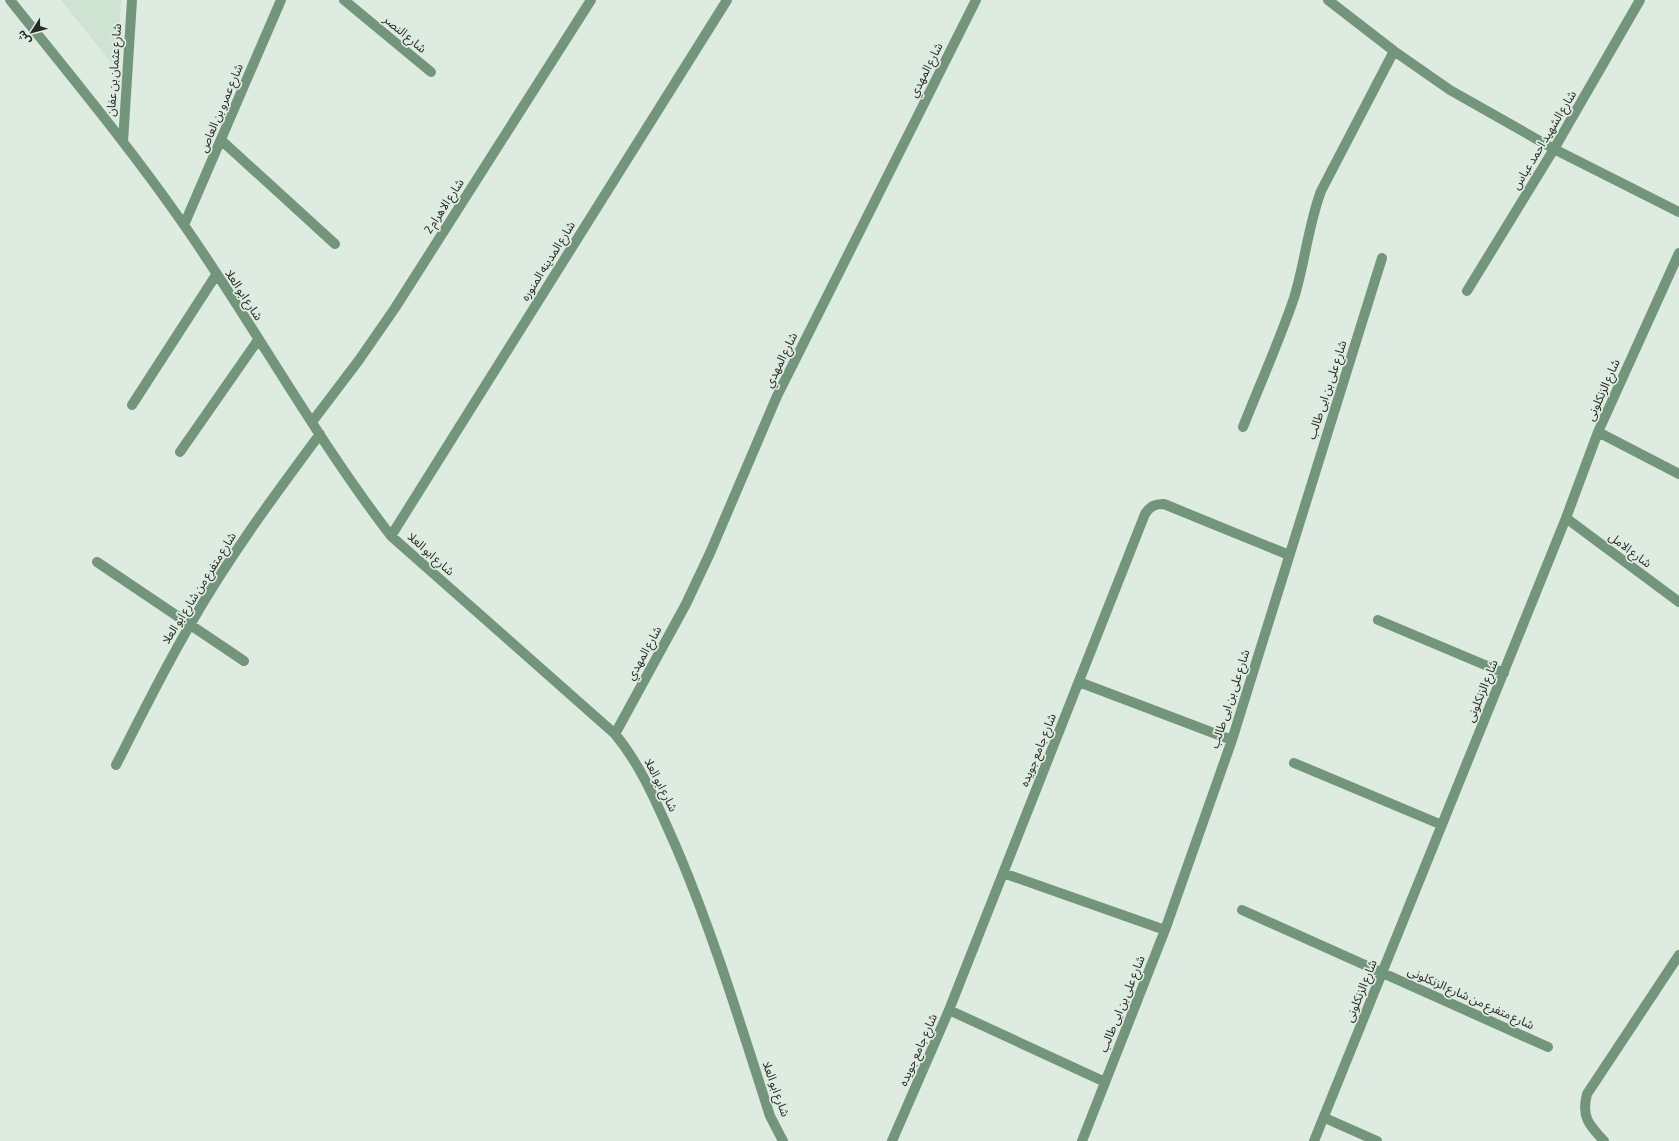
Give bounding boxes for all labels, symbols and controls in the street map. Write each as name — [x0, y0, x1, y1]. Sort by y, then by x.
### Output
north arrow — [12, 12, 52, 52]
street label: شارع النصر — [379, 12, 429, 57]
street label: شارع عثمان بن عفان — [104, 23, 126, 117]
text: ش — [15, 28, 34, 48]
street label: شارع المهدي — [906, 40, 948, 101]
street label: شارع عمرو بن العاص — [196, 62, 248, 155]
street label: شارع الشهيد احمد عباس — [1509, 88, 1581, 193]
street label: شارع الاهرام 2 — [421, 176, 468, 237]
street label: شارع المدينه المنوره — [518, 219, 580, 304]
street label: شارع ابو العلا — [221, 267, 266, 324]
street label: شارع المهدي — [762, 330, 803, 391]
street label: شارع على بن ابى طالب — [1304, 339, 1352, 442]
street label: شارع الزنكلونى — [1583, 357, 1625, 424]
street label: شارع ابو العلا — [403, 529, 457, 580]
street label: شارع الامل — [1605, 529, 1654, 572]
street label: شارع متفرع من شارع ابو العلا — [159, 530, 241, 647]
street label: شارع المهدي — [623, 624, 667, 684]
street label: شارع على بن ابى طالب — [1207, 648, 1255, 751]
street label: شارع الزنكلونى — [1463, 658, 1503, 725]
street label: شارع جامع جويده — [1017, 711, 1061, 789]
street label: شارع ابو العلا — [640, 756, 680, 815]
street label: شارع على بن ابى طالب — [1096, 954, 1150, 1055]
street label: شارع الزنكلونى — [1342, 958, 1382, 1025]
street label: شارع متفرع من شارع الزنكلونى — [1405, 964, 1536, 1034]
street label: شارع جامع جويده — [896, 1012, 942, 1089]
street label: شارع ابو العلا — [758, 1059, 792, 1119]

